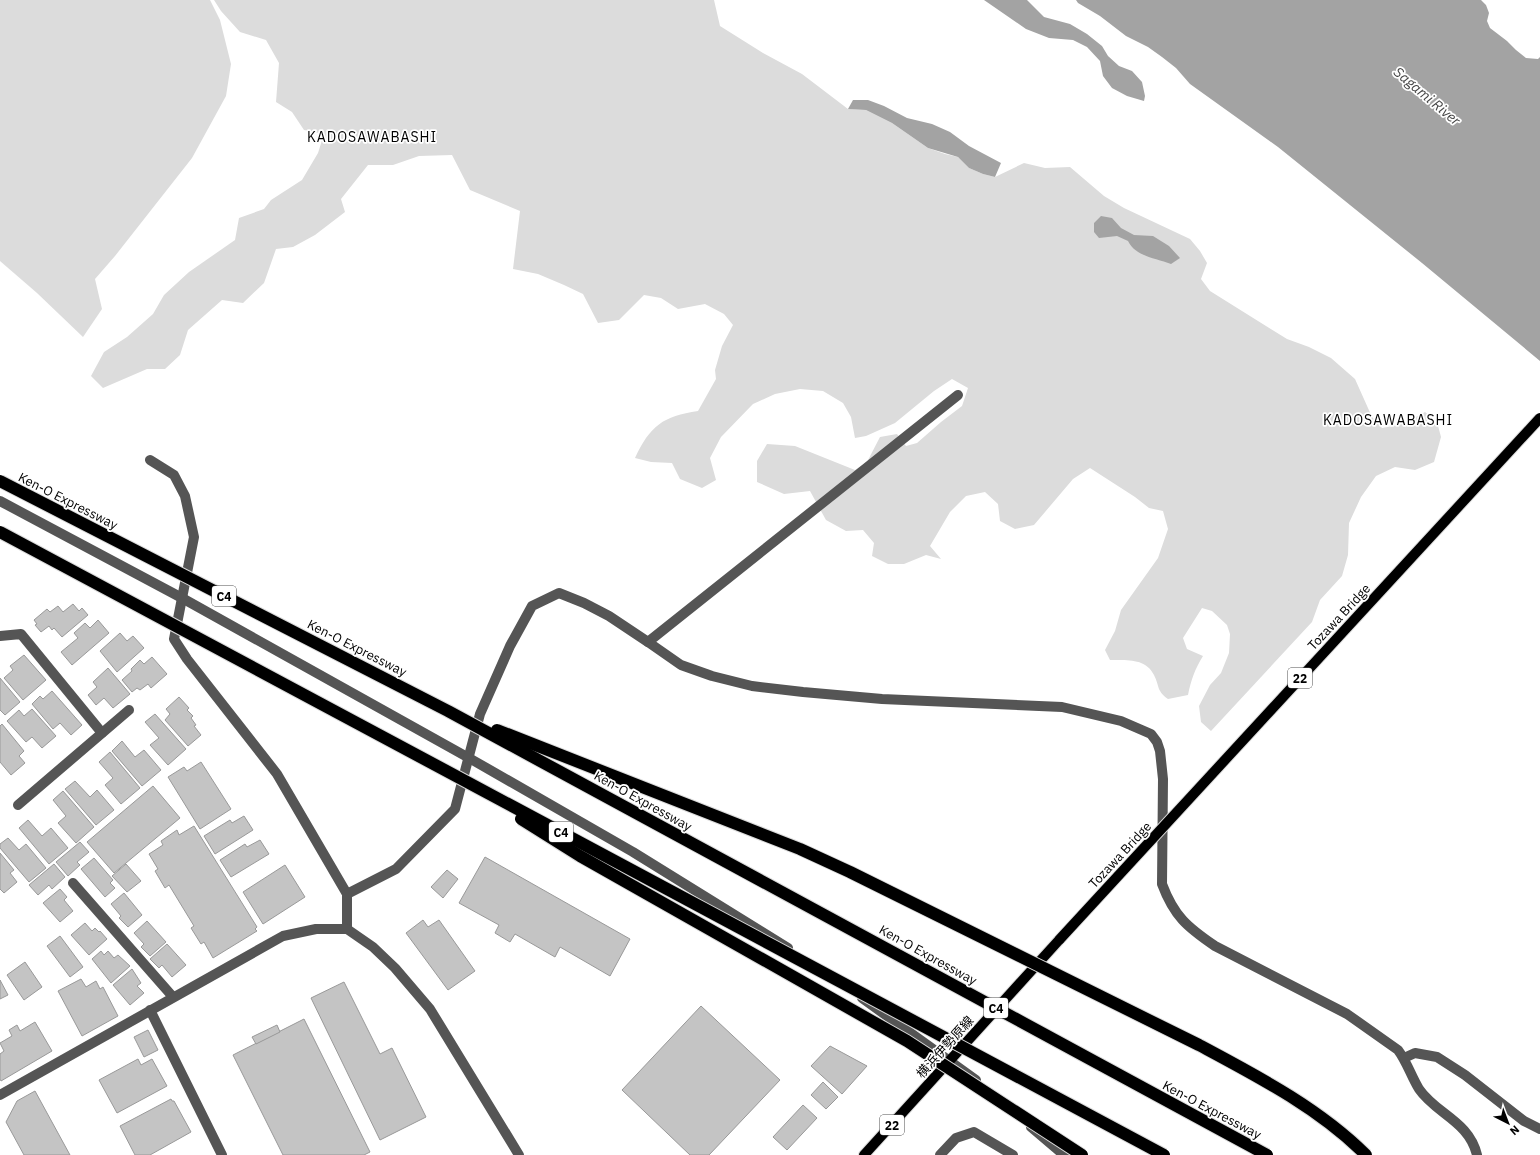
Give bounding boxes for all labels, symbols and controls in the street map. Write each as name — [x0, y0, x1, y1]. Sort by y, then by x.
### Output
water label: Sagami River — [1390, 63, 1465, 130]
district label: KADOSAWABASHI — [307, 128, 437, 146]
district label: KADOSAWABASHI — [1323, 411, 1453, 429]
street label: Ken-O Expressway — [15, 469, 121, 534]
street label: Tozawa Bridge — [1304, 580, 1374, 654]
road number: C4 — [212, 586, 236, 606]
street label: Ken-O Expressway — [304, 616, 410, 681]
road number: 22 — [1288, 668, 1312, 688]
street label: Ken-O Expressway — [591, 767, 695, 835]
street label: Tozawa Bridge — [1085, 818, 1155, 892]
road number: C4 — [549, 822, 573, 842]
street label: Ken-O Expressway — [876, 921, 980, 989]
road number: C4 — [984, 998, 1008, 1018]
street label: 横浜伊勢原線 — [913, 1012, 977, 1082]
street label: Ken-O Expressway — [1160, 1077, 1265, 1143]
north arrow — [1488, 1103, 1528, 1143]
road number: 22 — [880, 1115, 904, 1135]
text: N — [1507, 1123, 1522, 1138]

